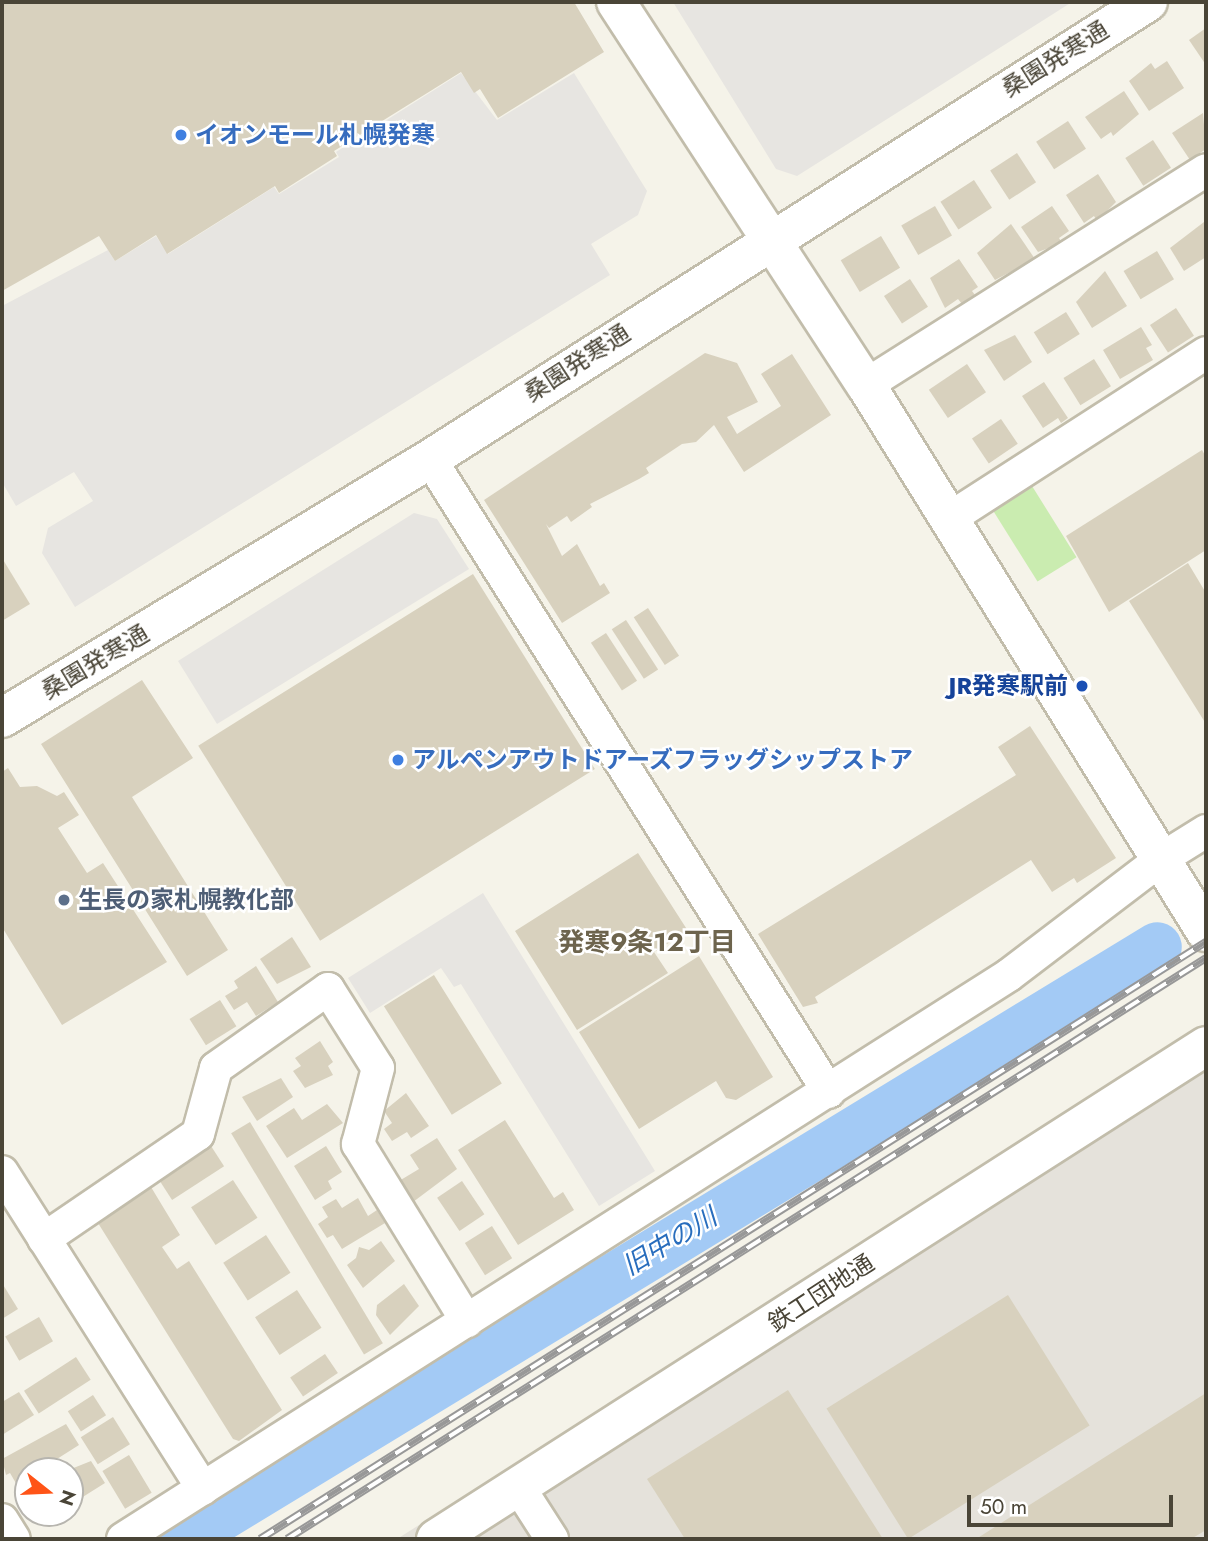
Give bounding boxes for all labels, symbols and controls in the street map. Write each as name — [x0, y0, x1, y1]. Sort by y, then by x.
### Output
street label: 桑園発寒通 — [996, 15, 1114, 103]
place label: イオンモール札幌発寒 — [195, 121, 435, 149]
marker: イオンモール札幌発寒 — [173, 127, 189, 143]
street label: 桑園発寒通 — [519, 318, 635, 408]
street label: 桑園発寒通 — [36, 619, 154, 705]
place label: JR発寒駅前 — [949, 672, 1068, 700]
marker: JR発寒駅前 — [1074, 678, 1090, 694]
place label: アルペンアウトドアーズフラッグシップストア — [412, 746, 915, 774]
marker: アルペンアウトドアーズフラッグシップストア — [390, 752, 406, 768]
place label: 生長の家札幌教化部 — [78, 886, 294, 914]
marker: 生長の家札幌教化部 — [56, 892, 72, 908]
district label: 発寒9条12丁目 — [558, 927, 736, 959]
water label: 旧中の川 — [617, 1202, 723, 1282]
street label: 鉄工団地通 — [763, 1248, 879, 1338]
north arrow — [14, 1457, 84, 1527]
scale bar — [970, 1482, 1176, 1526]
text: N — [52, 1487, 83, 1509]
text: 50 m — [980, 1492, 1027, 1522]

